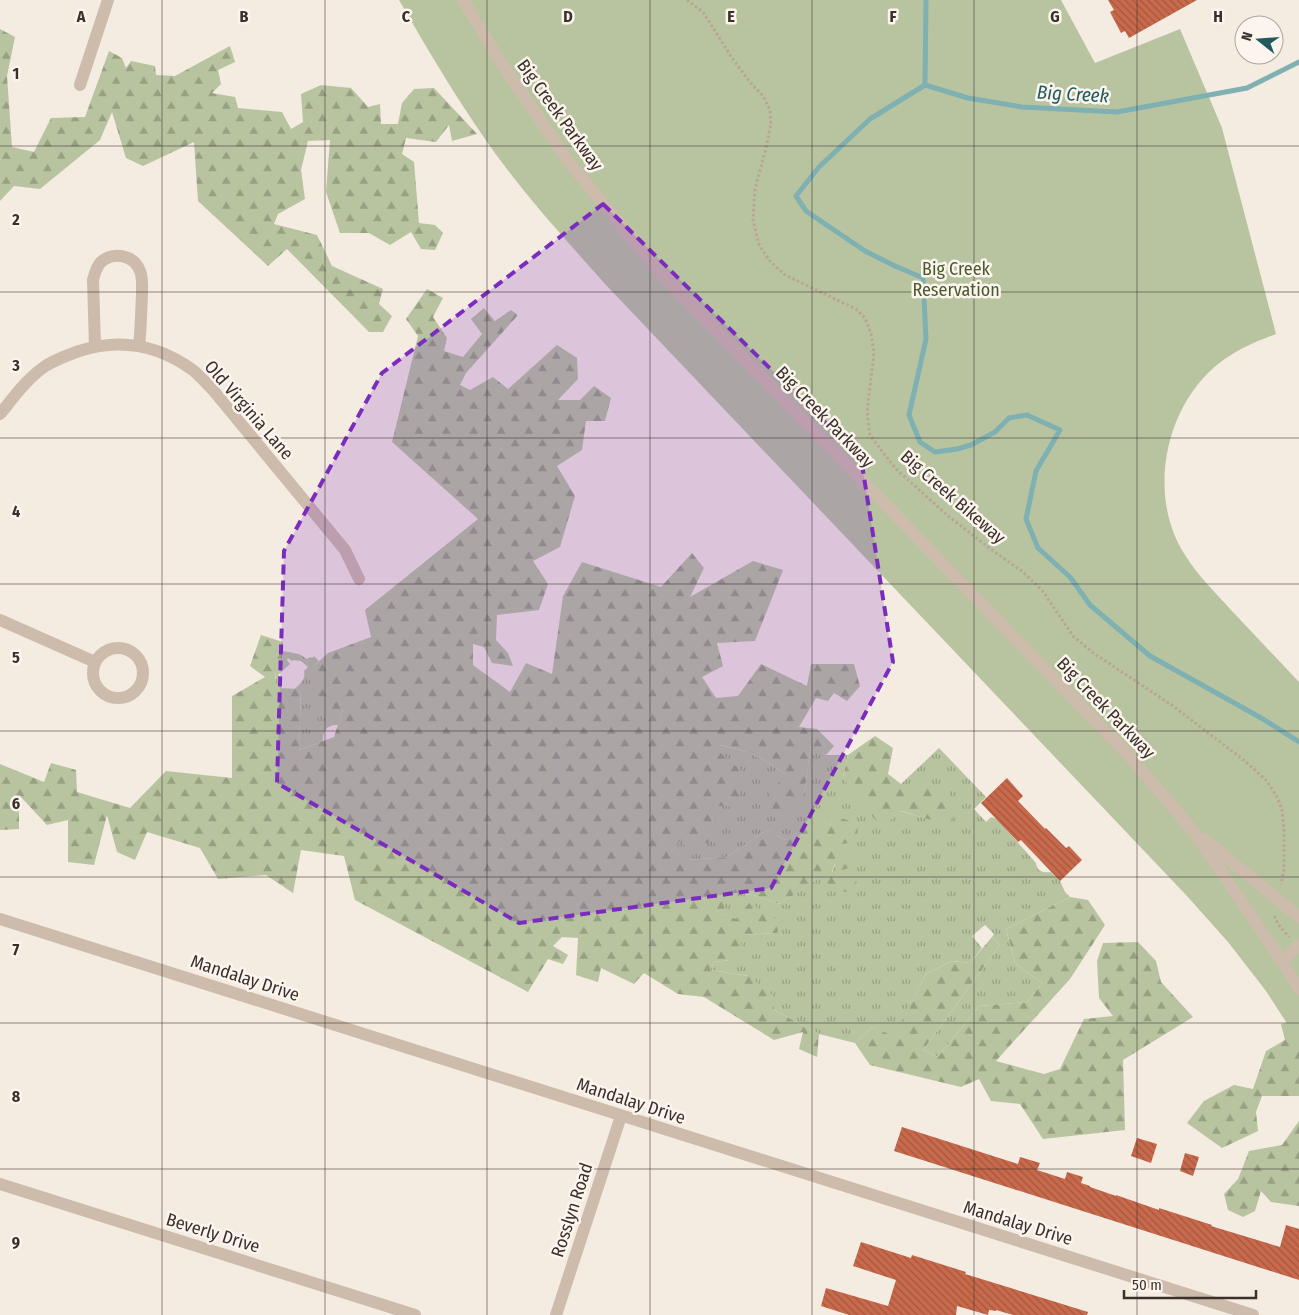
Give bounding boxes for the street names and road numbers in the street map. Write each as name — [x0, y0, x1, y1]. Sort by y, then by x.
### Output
street label: Big Creek Parkway — [512, 55, 608, 175]
street label: Old Virginia Lane — [200, 356, 298, 464]
street label: Big Creek Parkway — [771, 362, 879, 472]
street label: Big Creek Bikeway — [896, 445, 1010, 549]
street label: Big Creek Parkway — [1052, 653, 1160, 763]
street label: Mandalay Drive — [188, 950, 302, 1006]
street label: Mandalay Drive — [574, 1073, 688, 1129]
street label: Rosslyn Road — [546, 1160, 598, 1260]
street label: Mandalay Drive — [961, 1196, 1075, 1250]
street label: Beverly Drive — [164, 1208, 263, 1258]

